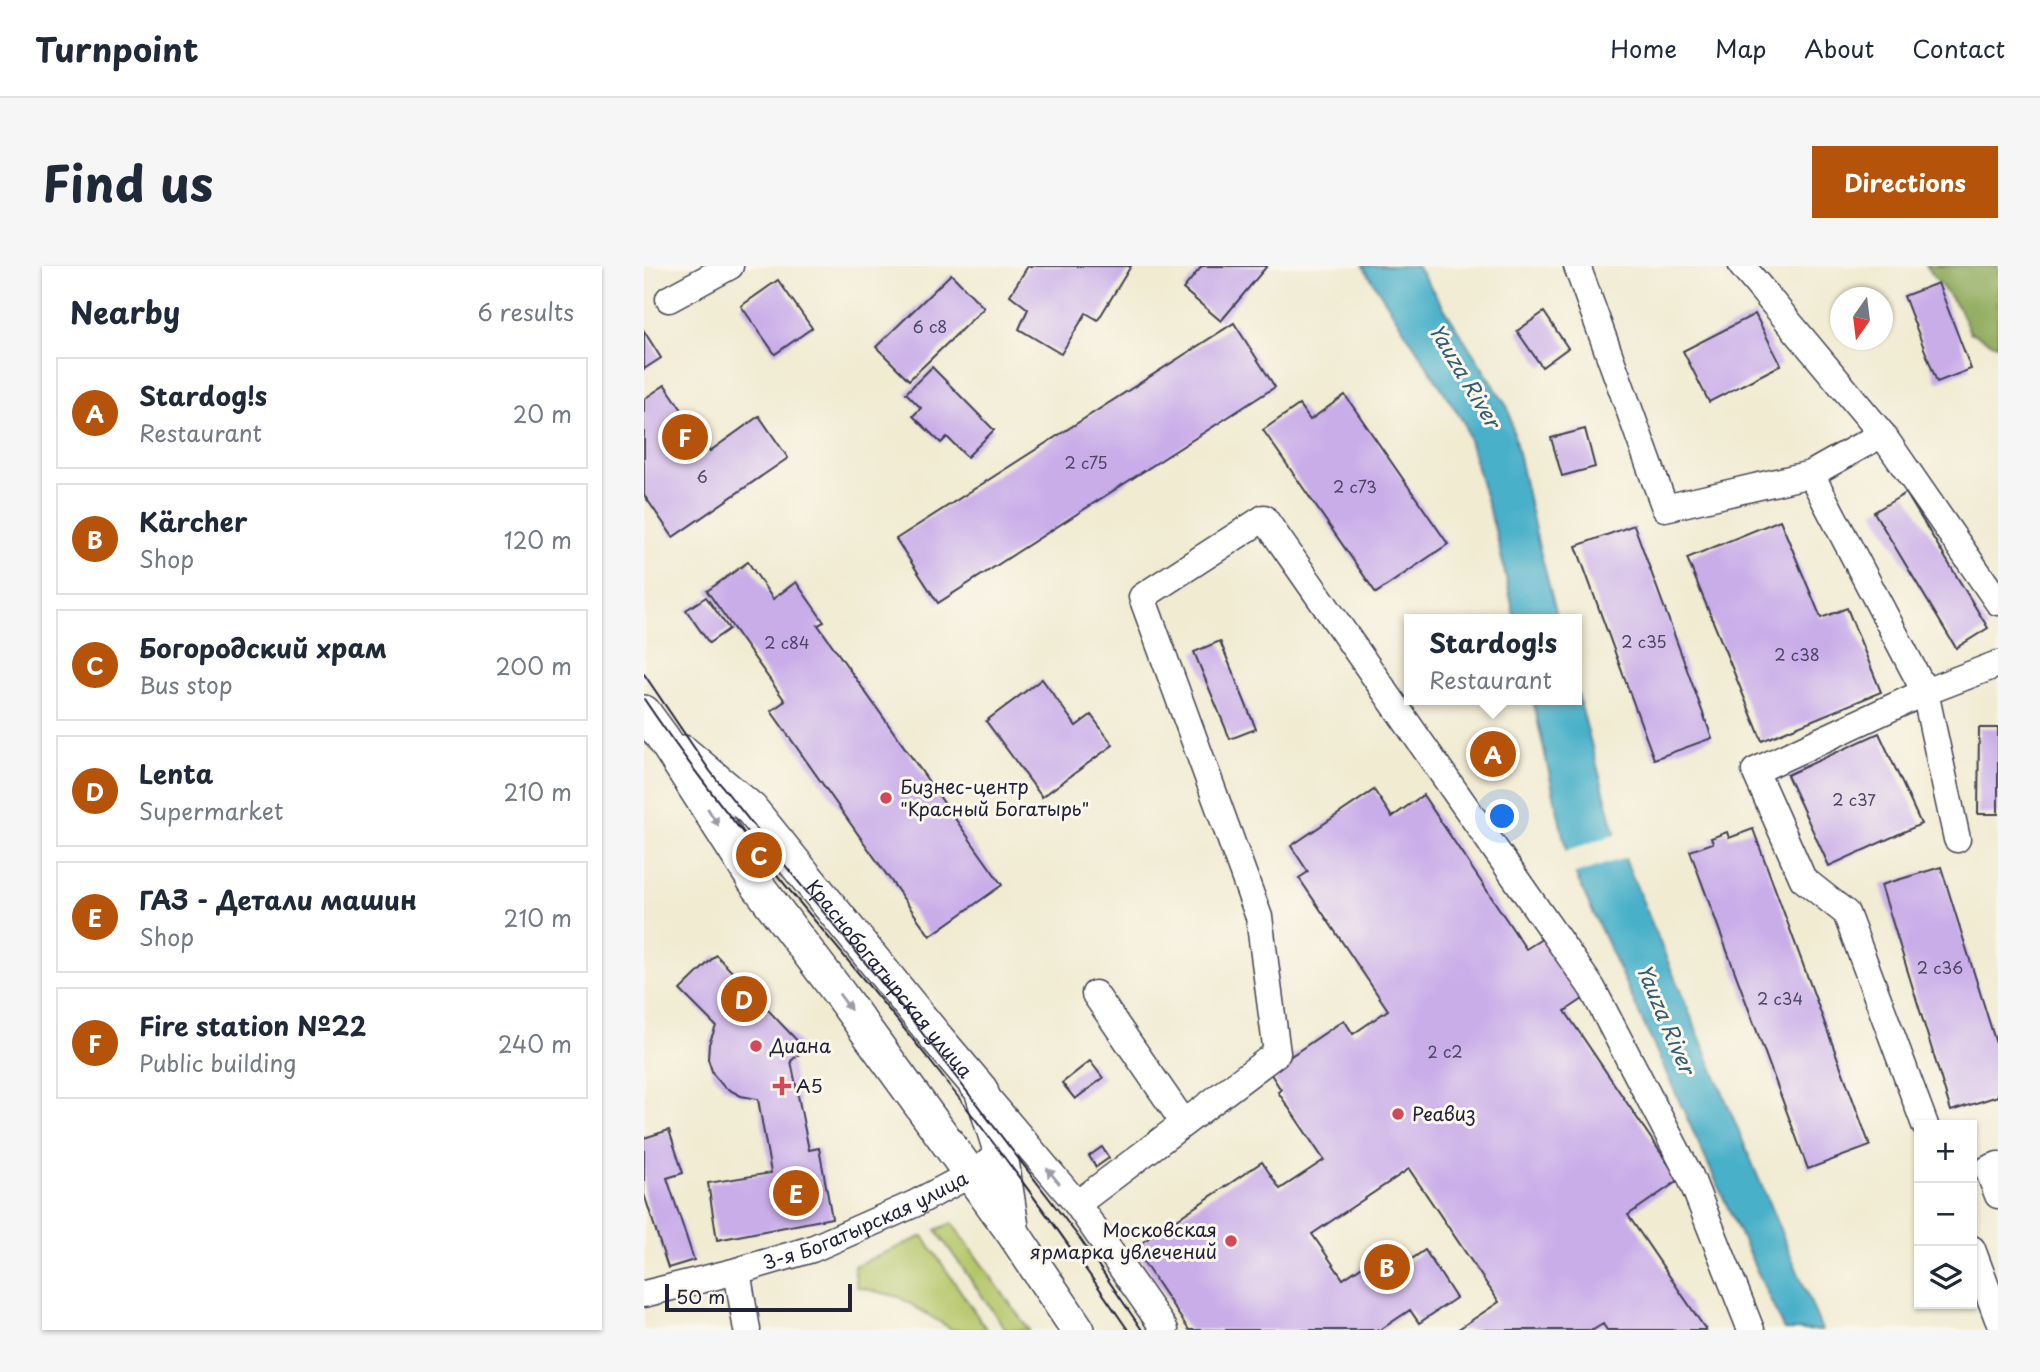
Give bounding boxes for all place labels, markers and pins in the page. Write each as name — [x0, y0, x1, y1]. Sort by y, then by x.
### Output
pin: F — [662, 411, 708, 463]
pin: A — [1470, 728, 1516, 780]
place label: Бизнес-центр "Красный Богатырь" — [900, 772, 1089, 822]
marker: Бизнес-центр "Красный Богатырь" — [878, 790, 894, 806]
pin: C — [736, 829, 782, 881]
pin: D — [721, 973, 767, 1025]
place label: Диана — [769, 1031, 831, 1059]
marker: Диана — [748, 1038, 764, 1054]
place label: A5 — [796, 1071, 823, 1099]
marker: A5 — [774, 1078, 790, 1094]
place label: Реавиз — [1412, 1099, 1476, 1127]
marker: Реавиз — [1390, 1106, 1406, 1122]
pin: E — [773, 1167, 819, 1219]
place label: Московская ярмарка увлечений — [1030, 1215, 1217, 1265]
marker: Московская ярмарка увлечений — [1223, 1233, 1239, 1249]
pin: B — [1364, 1241, 1410, 1293]

